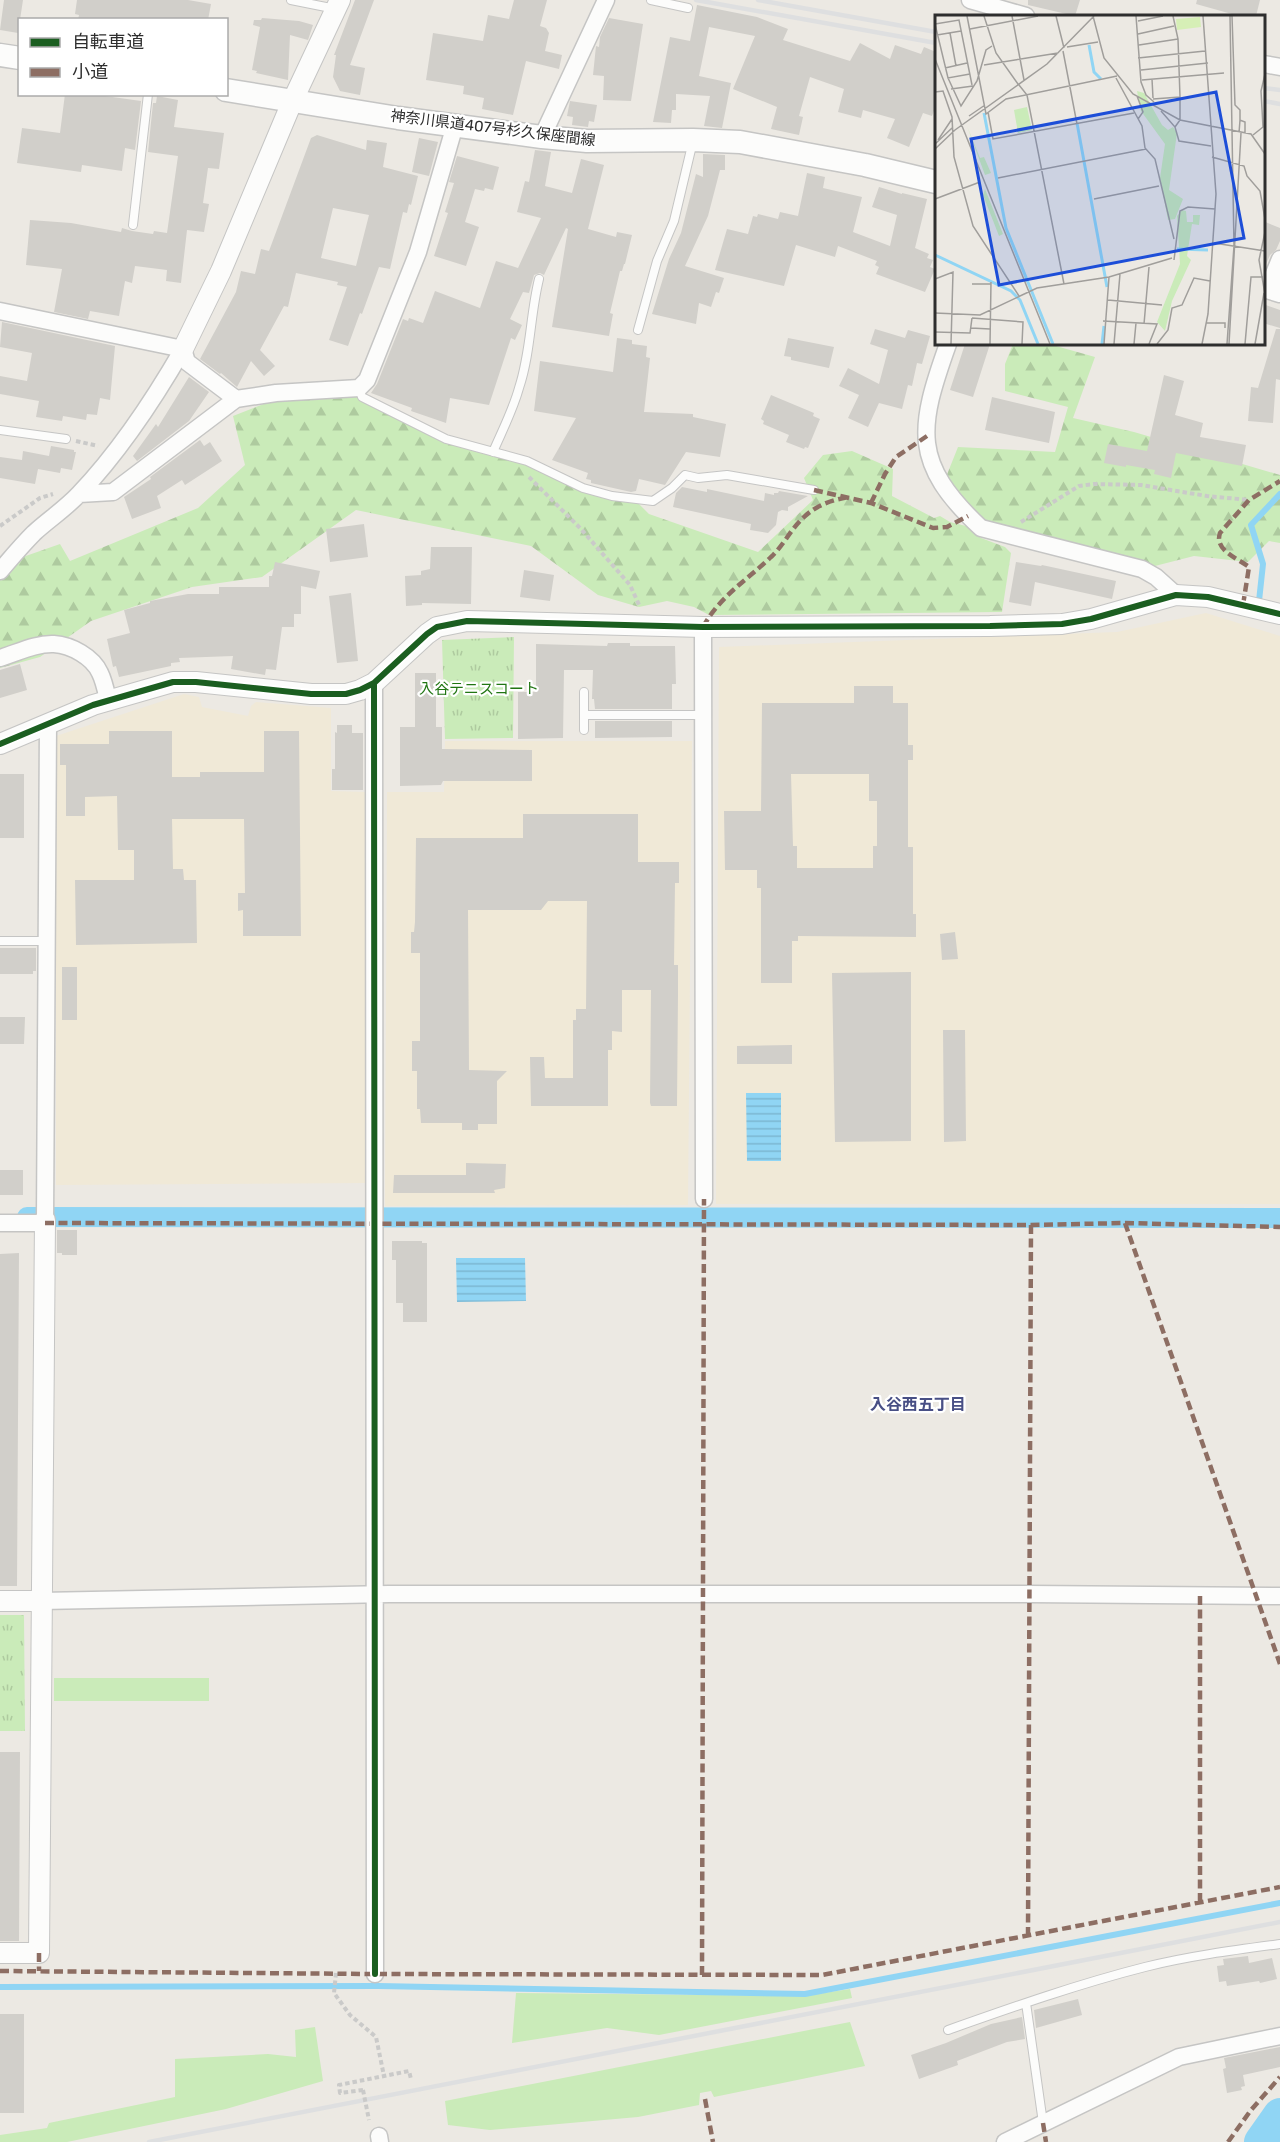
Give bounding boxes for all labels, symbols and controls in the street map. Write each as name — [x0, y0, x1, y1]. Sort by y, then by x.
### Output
inset map — [935, 15, 1265, 345]
legend — [18, 18, 228, 96]
text: 自転車道 — [72, 31, 144, 53]
text: 小道 — [72, 61, 108, 83]
street label: 神奈川県道407号杉久保座間線 — [389, 106, 597, 150]
park label: 入谷テニスコート — [419, 680, 539, 698]
district label: 入谷西五丁目 — [870, 1395, 966, 1414]

